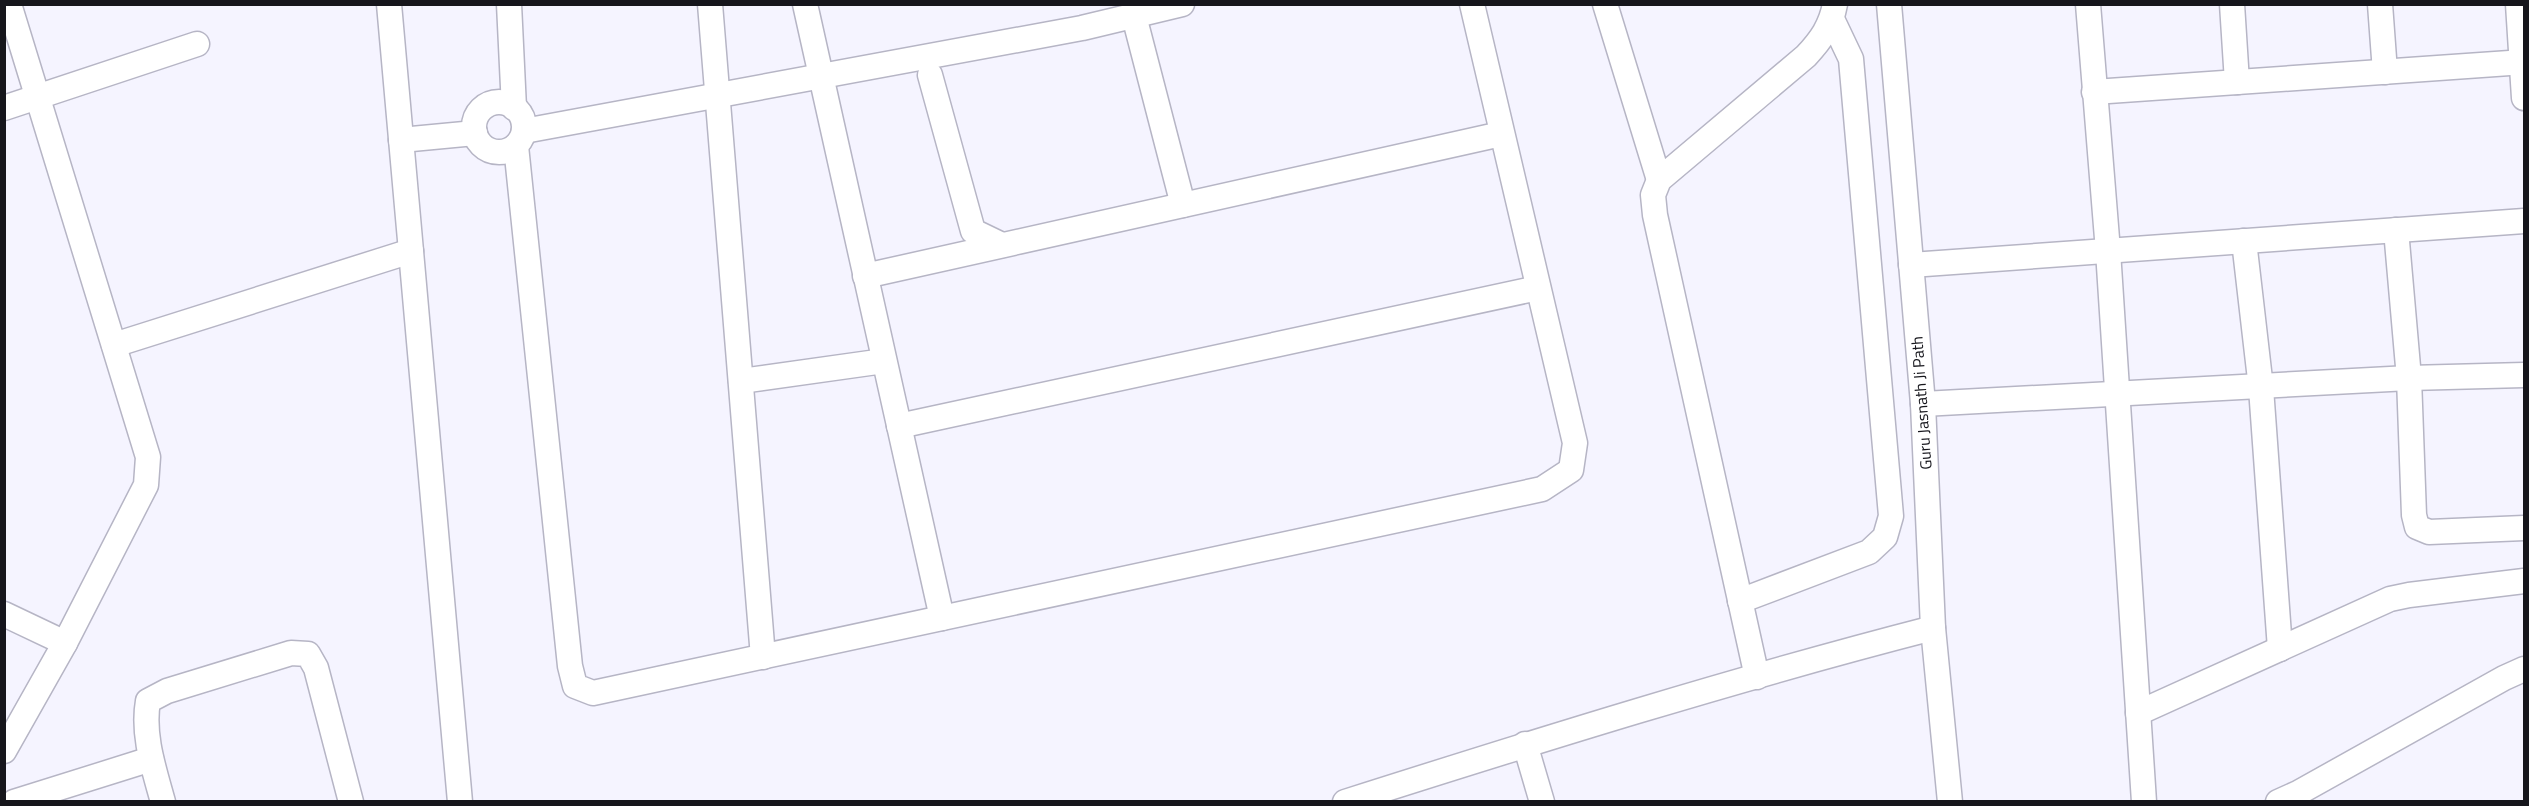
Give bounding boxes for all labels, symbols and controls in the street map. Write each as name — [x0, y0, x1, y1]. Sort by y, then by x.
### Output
street label: Guru Jasnath Ji Path — [1904, 336, 1938, 470]

